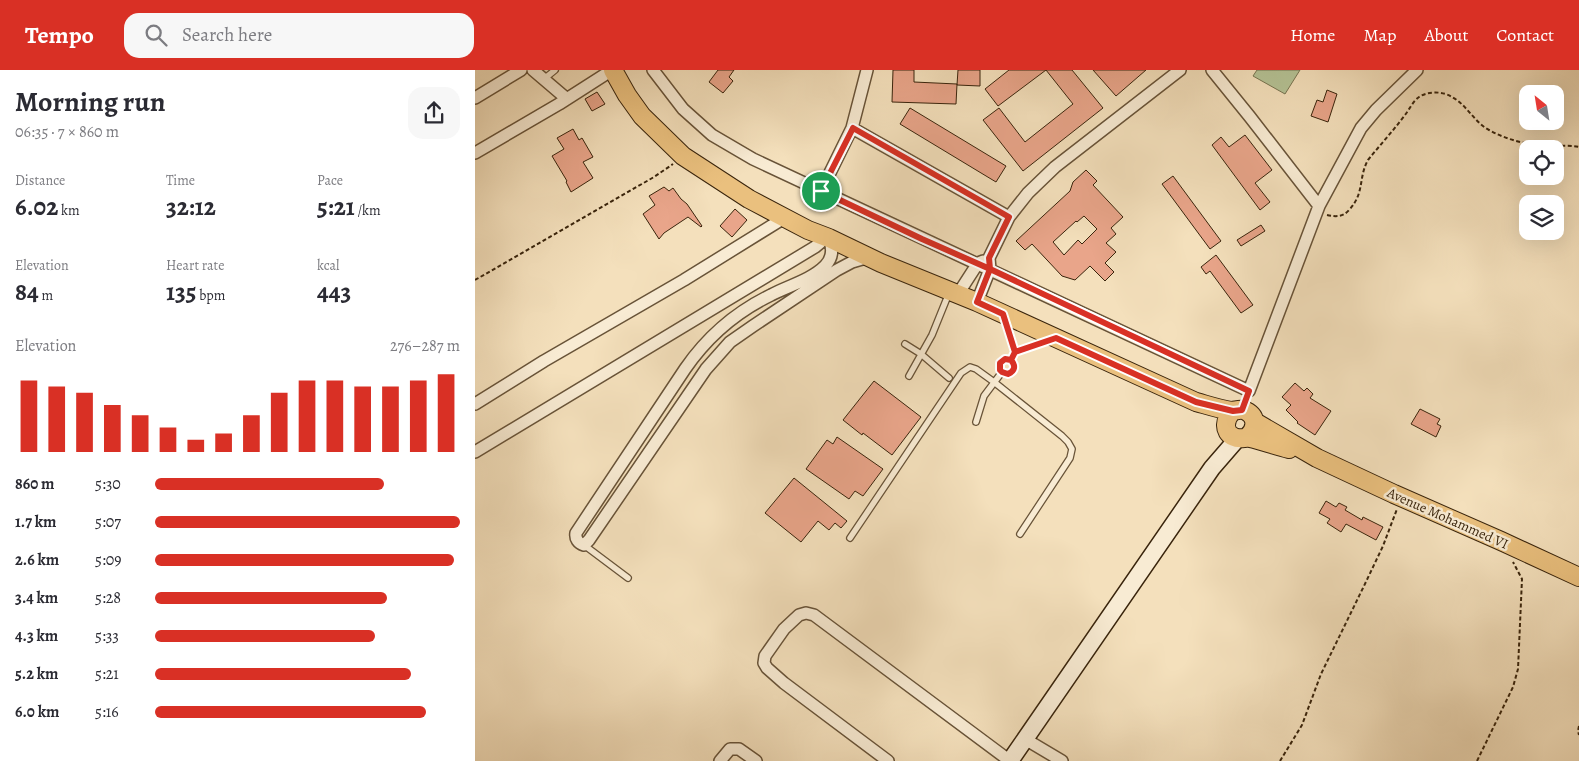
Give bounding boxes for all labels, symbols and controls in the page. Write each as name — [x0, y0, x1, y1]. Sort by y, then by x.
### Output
search box — [124, 13, 474, 58]
text: Tempo — [25, 19, 94, 51]
icon: search — [142, 21, 170, 49]
text: Search here — [182, 22, 272, 48]
text: Home — [1290, 23, 1335, 47]
text: Map — [1363, 23, 1396, 47]
text: About — [1424, 23, 1468, 47]
text: Contact — [1496, 23, 1554, 47]
text: Morning run — [15, 83, 165, 121]
north arrow — [1519, 85, 1564, 130]
map controls — [1519, 85, 1564, 240]
button: share — [408, 87, 460, 139]
text: 06:35 · 7 × 860 m — [15, 121, 119, 143]
button: locate — [1519, 140, 1564, 185]
pin — [800, 170, 842, 212]
text: Distance — [15, 171, 65, 190]
text: Time — [166, 171, 195, 190]
text: Pace — [317, 171, 343, 190]
icon: arrive — [807, 177, 835, 205]
text: 6.02 — [15, 190, 58, 224]
text: 32:12 — [166, 190, 216, 224]
text: 5:21 — [317, 190, 355, 224]
button: layers — [1519, 195, 1564, 240]
text: km — [58, 201, 80, 220]
text: /km — [355, 201, 381, 220]
text: Elevation — [15, 256, 69, 275]
text: Heart rate — [166, 256, 224, 275]
text: kcal — [317, 256, 339, 275]
text: 84 — [15, 275, 39, 309]
text: 135 — [166, 275, 196, 309]
text: 443 — [317, 275, 351, 309]
text: m — [39, 286, 53, 305]
text: bpm — [196, 286, 225, 305]
text: Elevation — [15, 335, 76, 357]
text: 276–287 m — [390, 335, 460, 357]
text: 860 m — [15, 473, 54, 495]
text: 5:30 — [95, 473, 121, 495]
street label: Avenue Mohammed VI — [1383, 483, 1511, 554]
text: 1.7 km — [15, 511, 56, 533]
text: 5:07 — [95, 511, 121, 533]
text: 2.6 km — [15, 549, 59, 571]
text: 5:09 — [95, 549, 122, 571]
text: 3.4 km — [15, 587, 58, 609]
text: 5:28 — [95, 587, 121, 609]
text: 4.3 km — [15, 625, 58, 647]
text: 5:33 — [95, 625, 119, 647]
text: 5.2 km — [15, 663, 58, 685]
text: 5:21 — [95, 663, 119, 685]
text: 6.0 km — [15, 701, 59, 723]
text: 5:16 — [95, 701, 119, 723]

